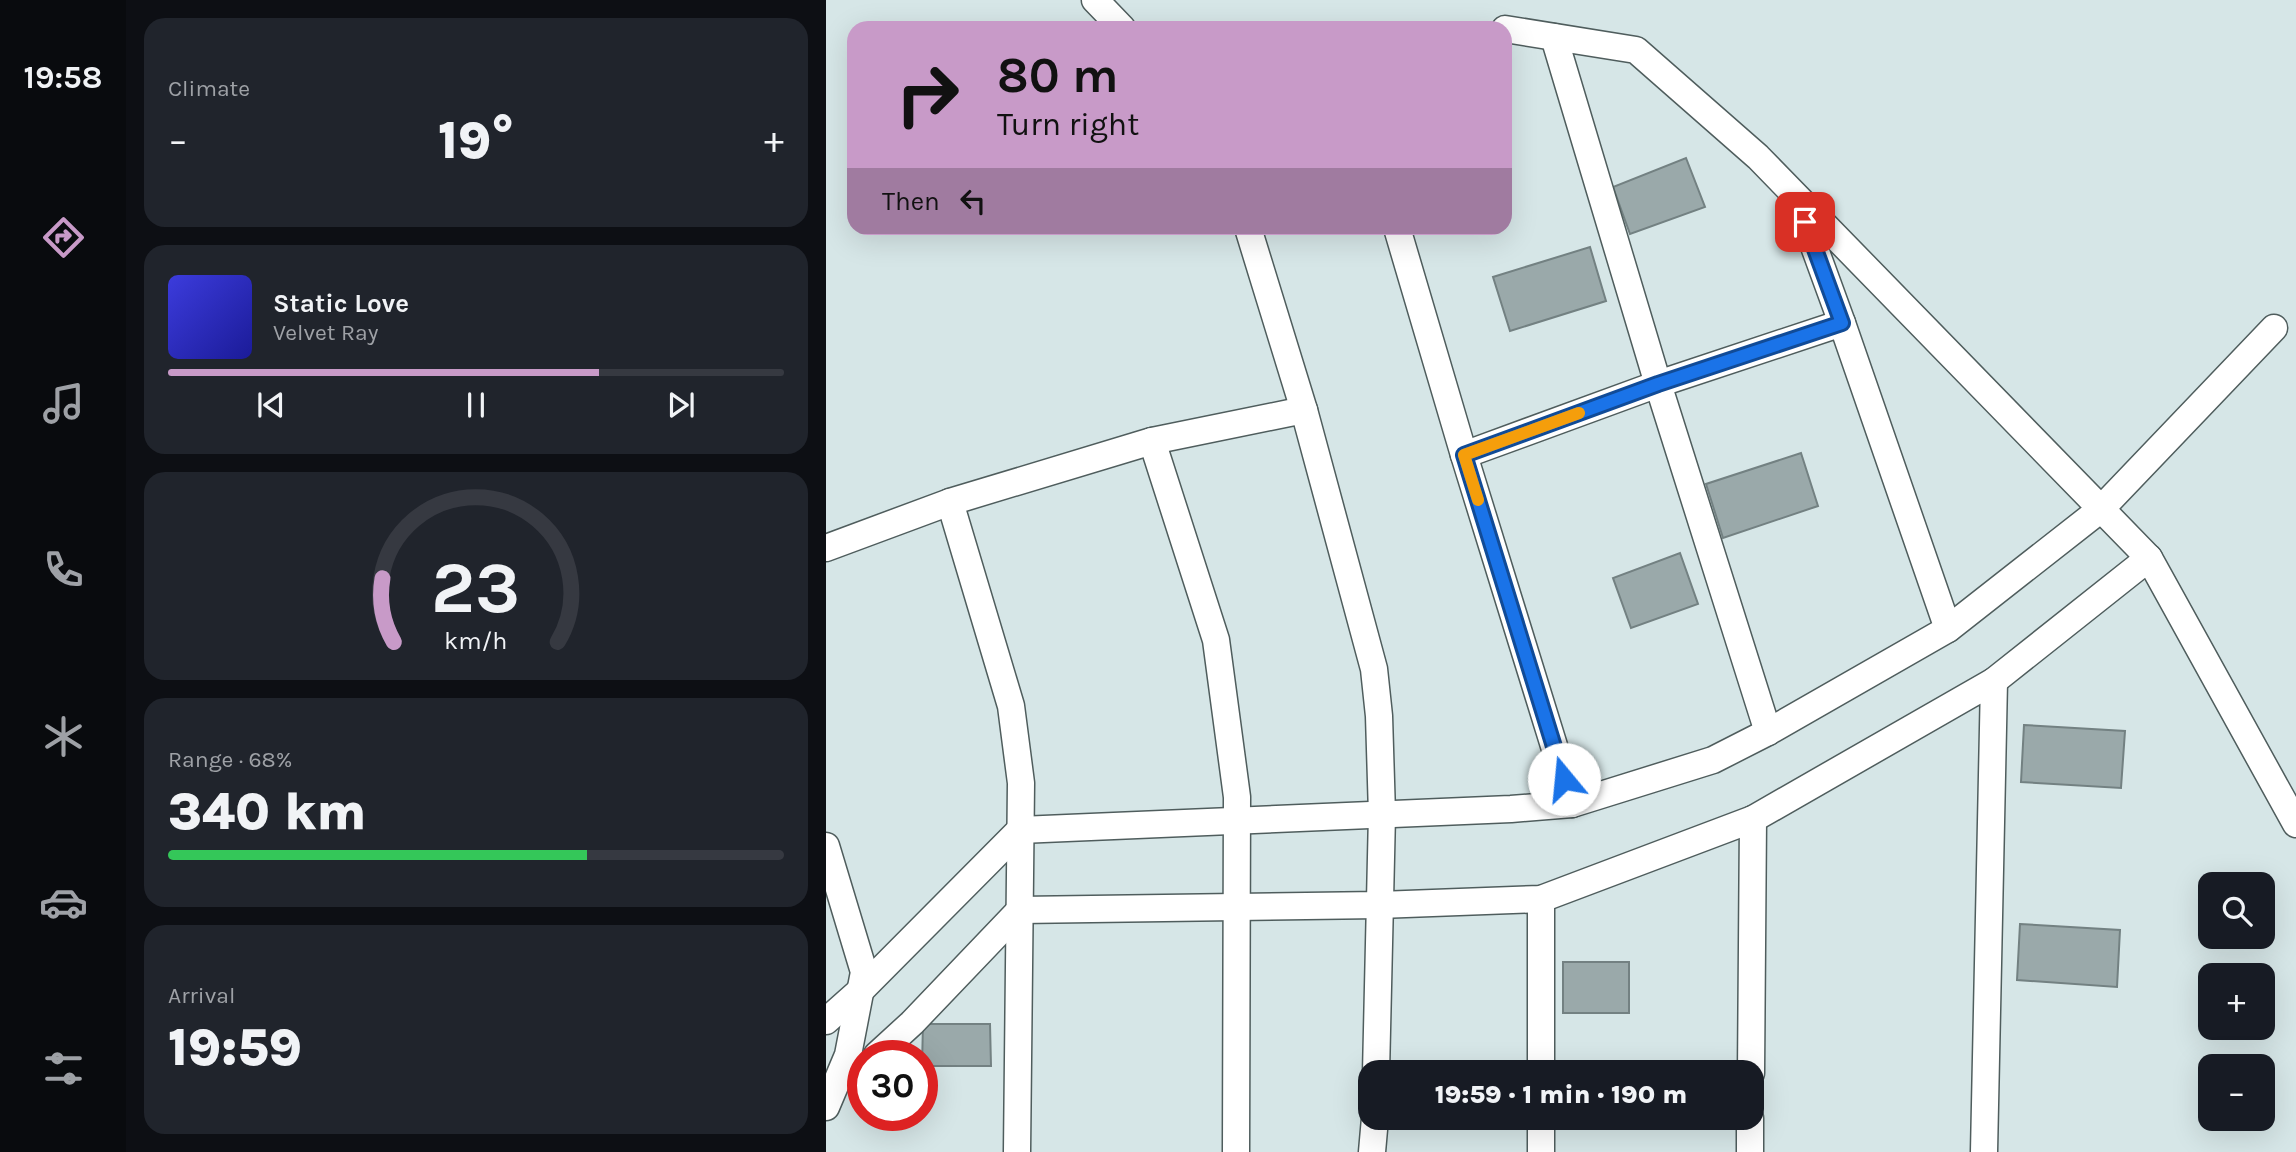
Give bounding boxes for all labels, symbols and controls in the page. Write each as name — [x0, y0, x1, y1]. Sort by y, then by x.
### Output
text: 80 m — [997, 47, 1119, 104]
icon: right — [882, 49, 973, 140]
text: 19:58 — [24, 59, 102, 96]
text: Climate — [168, 75, 250, 102]
text: Turn right — [997, 106, 1139, 143]
text: 19° — [438, 110, 514, 171]
text: − — [168, 118, 188, 163]
text: + — [764, 118, 784, 163]
icon: left — [954, 182, 992, 220]
text: Then — [882, 186, 940, 217]
pin — [1775, 192, 1835, 252]
icon: arrive — [1786, 203, 1824, 241]
icon: directions — [39, 213, 88, 262]
text: Static Love — [273, 288, 409, 319]
text: Velvet Ray — [273, 319, 378, 346]
icon: music — [39, 379, 88, 428]
icon: previous — [252, 386, 290, 424]
icon: pause — [457, 386, 495, 424]
icon: next — [662, 386, 700, 424]
icon: phone — [39, 545, 88, 594]
text: 23 — [431, 545, 521, 630]
text: km/h — [444, 626, 508, 655]
icon: climate — [39, 712, 88, 761]
position arrow — [1527, 742, 1601, 816]
text: Range · 68% — [168, 746, 292, 773]
text: 340 km — [168, 781, 366, 842]
map controls — [2198, 872, 2275, 1131]
button: search — [2198, 872, 2275, 949]
icon: car — [39, 878, 88, 927]
button: + — [2198, 963, 2275, 1040]
text: Arrival — [168, 982, 235, 1009]
text: 19:59 — [168, 1017, 302, 1078]
speed limit sign: 30 — [847, 1040, 938, 1131]
icon: filters — [39, 1044, 88, 1093]
button: − — [2198, 1054, 2275, 1131]
text: 19:59 · 1 min · 190 m — [1435, 1079, 1687, 1110]

